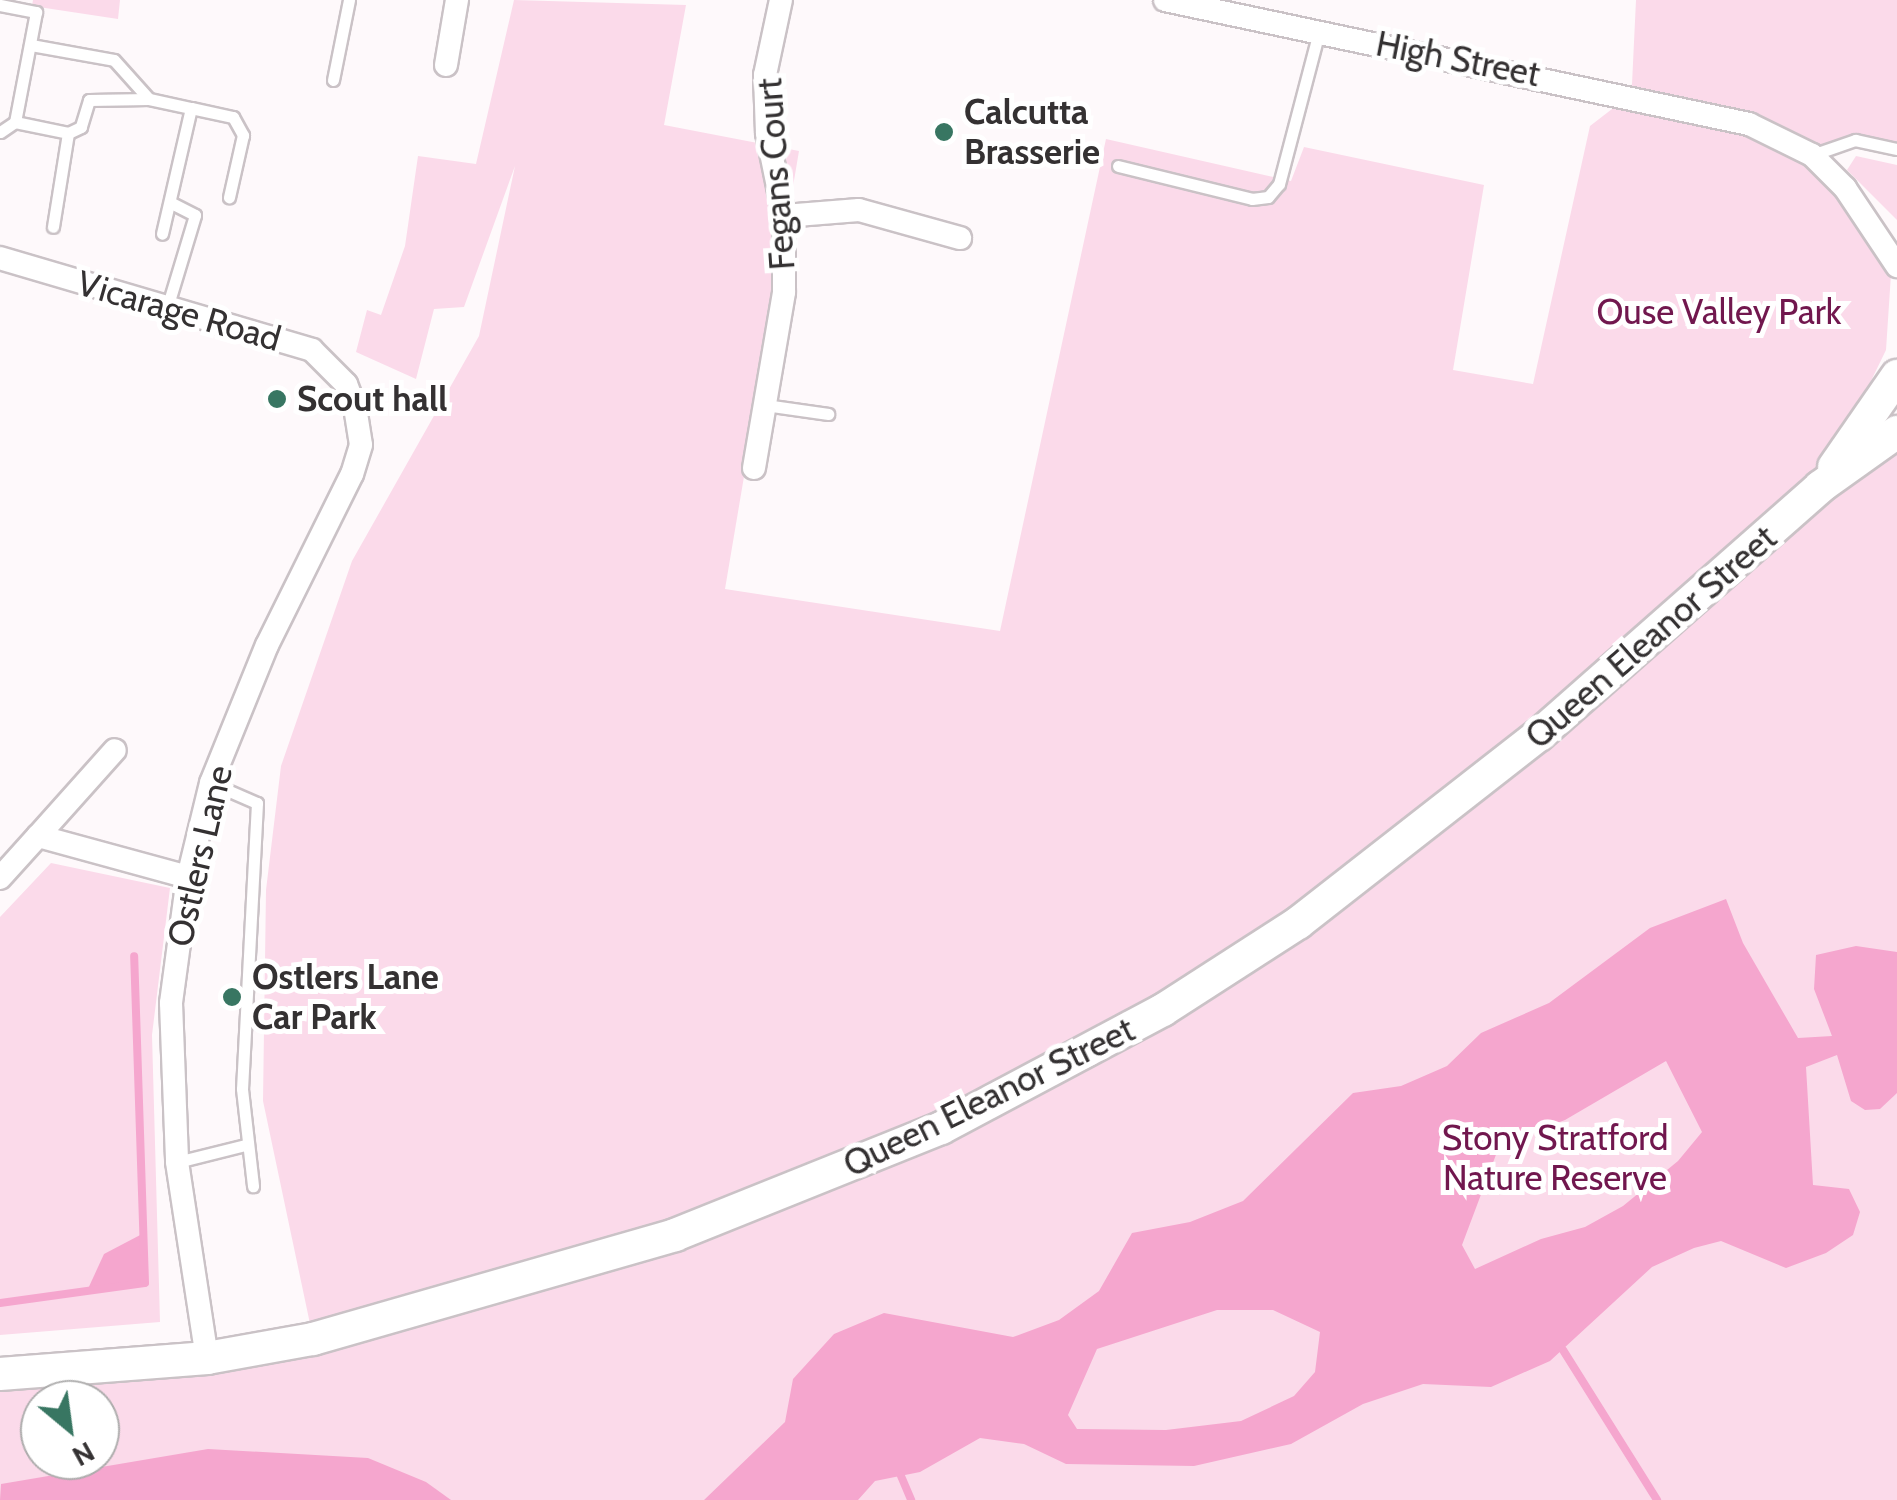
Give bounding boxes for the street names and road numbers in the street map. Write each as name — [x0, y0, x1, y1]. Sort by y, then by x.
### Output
street label: High Street — [1372, 23, 1544, 95]
street label: Fegans Court — [748, 77, 804, 271]
street label: Vicarage Road — [72, 262, 286, 360]
street label: Queen Eleanor Street — [1517, 517, 1785, 757]
street label: Ostlers Lane — [159, 762, 241, 950]
street label: Queen Eleanor Street — [837, 1008, 1141, 1186]

